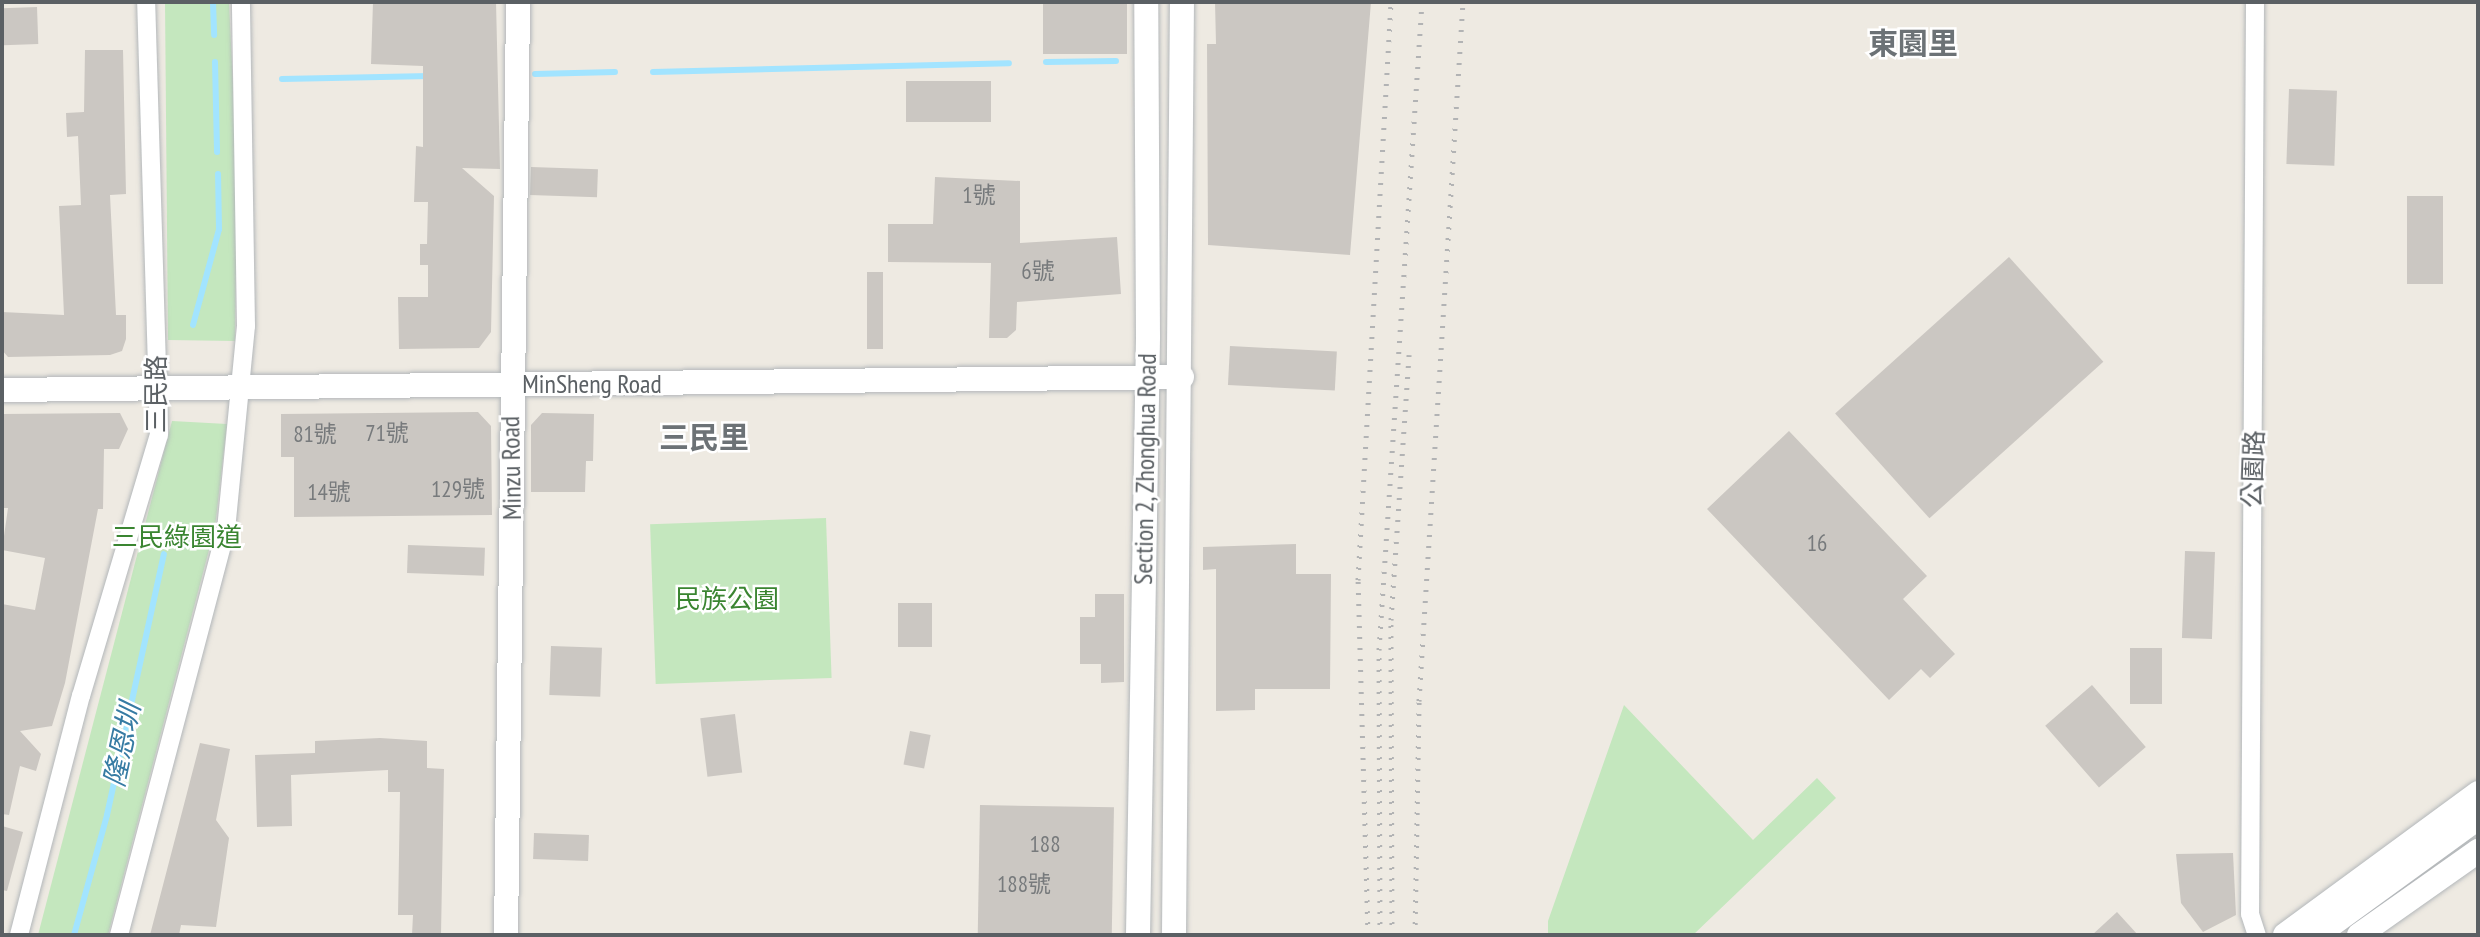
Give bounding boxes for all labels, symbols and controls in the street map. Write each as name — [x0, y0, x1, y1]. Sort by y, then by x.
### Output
district label: 東園里 — [1868, 25, 1958, 61]
house number: 1號 — [962, 181, 996, 209]
house number: 6號 — [1021, 257, 1055, 285]
street label: Section 2, Zhonghua Road — [1127, 352, 1163, 586]
street label: 三民路 — [140, 355, 172, 433]
street label: MinSheng Road — [522, 368, 662, 400]
street label: Minzu Road — [494, 416, 528, 520]
house number: 71號 — [365, 419, 409, 447]
district label: 三民里 — [659, 419, 749, 455]
house number: 81號 — [293, 420, 337, 448]
street label: 公園路 — [2236, 429, 2270, 509]
house number: 129號 — [431, 475, 485, 503]
house number: 14號 — [307, 478, 351, 506]
park label: 三民綠園道 — [112, 521, 242, 553]
house number: 16 — [1807, 529, 1827, 557]
park label: 民族公園 — [675, 583, 779, 615]
water label: 隆恩圳 — [97, 700, 147, 790]
house number: 188 — [1029, 830, 1061, 858]
house number: 188號 — [997, 870, 1051, 898]

